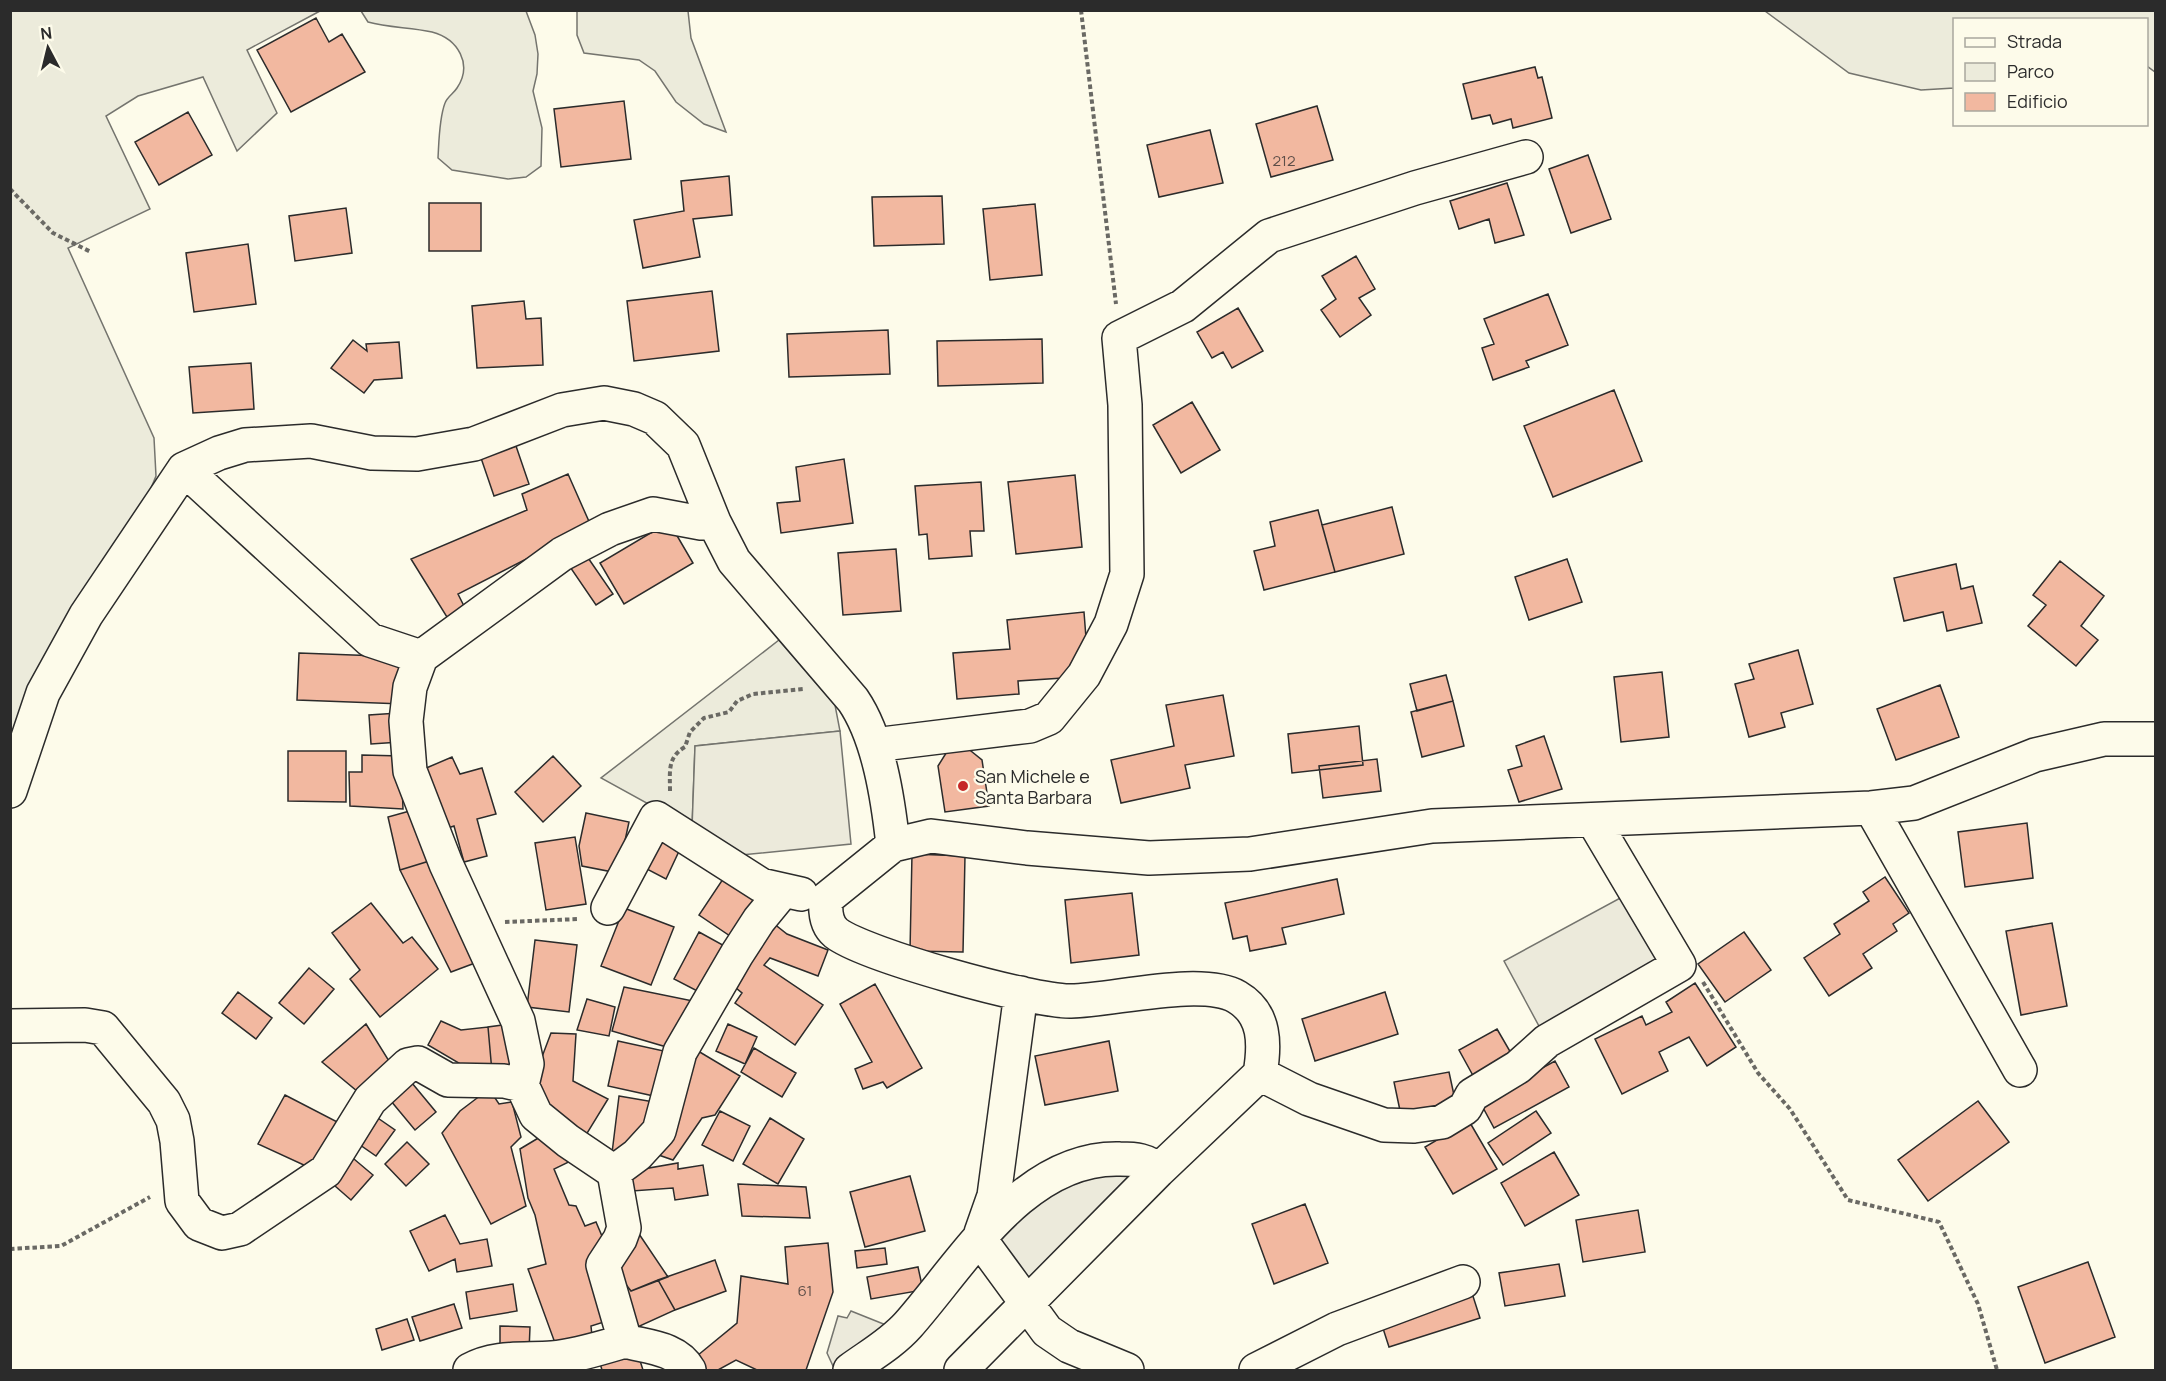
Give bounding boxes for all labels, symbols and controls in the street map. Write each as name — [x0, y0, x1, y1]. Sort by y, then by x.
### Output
north arrow — [18, 18, 78, 78]
legend — [1953, 18, 2148, 126]
text: N — [39, 21, 53, 45]
text: Strada — [2007, 29, 2062, 53]
text: Parco — [2007, 59, 2054, 83]
text: Edificio — [2007, 89, 2068, 113]
house number: 212 — [1273, 150, 1295, 171]
place label: San Michele e Santa Barbara — [975, 764, 1092, 809]
marker: San Michele e Santa Barbara — [956, 779, 970, 793]
house number: 61 — [798, 1280, 812, 1301]

